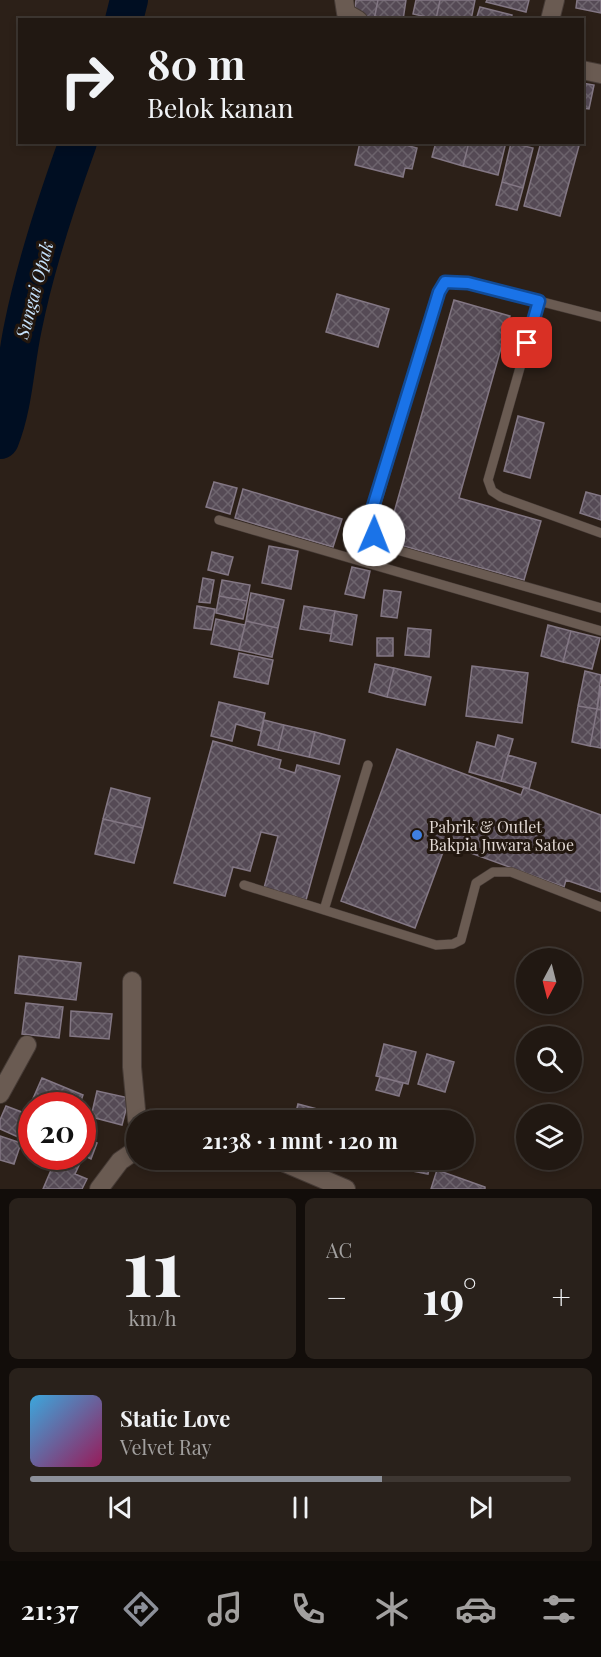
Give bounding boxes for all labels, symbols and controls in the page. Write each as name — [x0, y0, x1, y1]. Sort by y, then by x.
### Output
text: 80 m — [147, 35, 245, 91]
icon: right — [48, 42, 126, 120]
text: Belok kanan — [147, 89, 294, 125]
water label: Sungai Opak — [9, 239, 59, 342]
pin — [501, 317, 552, 368]
icon: arrive — [510, 326, 543, 359]
position arrow — [342, 503, 406, 567]
place label: Pabrik & Outlet Bakpia Juwara Satoe — [429, 816, 574, 855]
marker: Pabrik & Outlet Bakpia Juwara Satoe — [410, 828, 424, 842]
north arrow — [516, 948, 582, 1014]
map controls — [516, 948, 582, 1170]
button: search — [516, 1026, 582, 1092]
speed limit sign: 20 — [18, 1092, 96, 1170]
button: layers — [516, 1104, 582, 1170]
text: 21:38 · 1 mnt · 120 m — [202, 1125, 398, 1155]
text: 11 — [123, 1213, 182, 1317]
text: AC — [326, 1236, 352, 1263]
text: 19° — [422, 1266, 477, 1326]
text: − — [326, 1274, 347, 1318]
text: + — [552, 1274, 571, 1318]
text: km/h — [129, 1304, 176, 1331]
text: Static Love — [120, 1403, 230, 1433]
text: Velvet Ray — [120, 1433, 212, 1460]
icon: previous — [104, 1491, 137, 1524]
icon: pause — [284, 1491, 317, 1524]
icon: next — [464, 1491, 497, 1524]
icon: directions — [120, 1588, 162, 1630]
icon: music — [204, 1588, 246, 1630]
icon: phone — [287, 1588, 329, 1630]
icon: climate — [371, 1588, 413, 1630]
icon: car — [455, 1588, 497, 1630]
icon: filters — [538, 1588, 580, 1630]
text: 21:37 — [21, 1591, 79, 1627]

